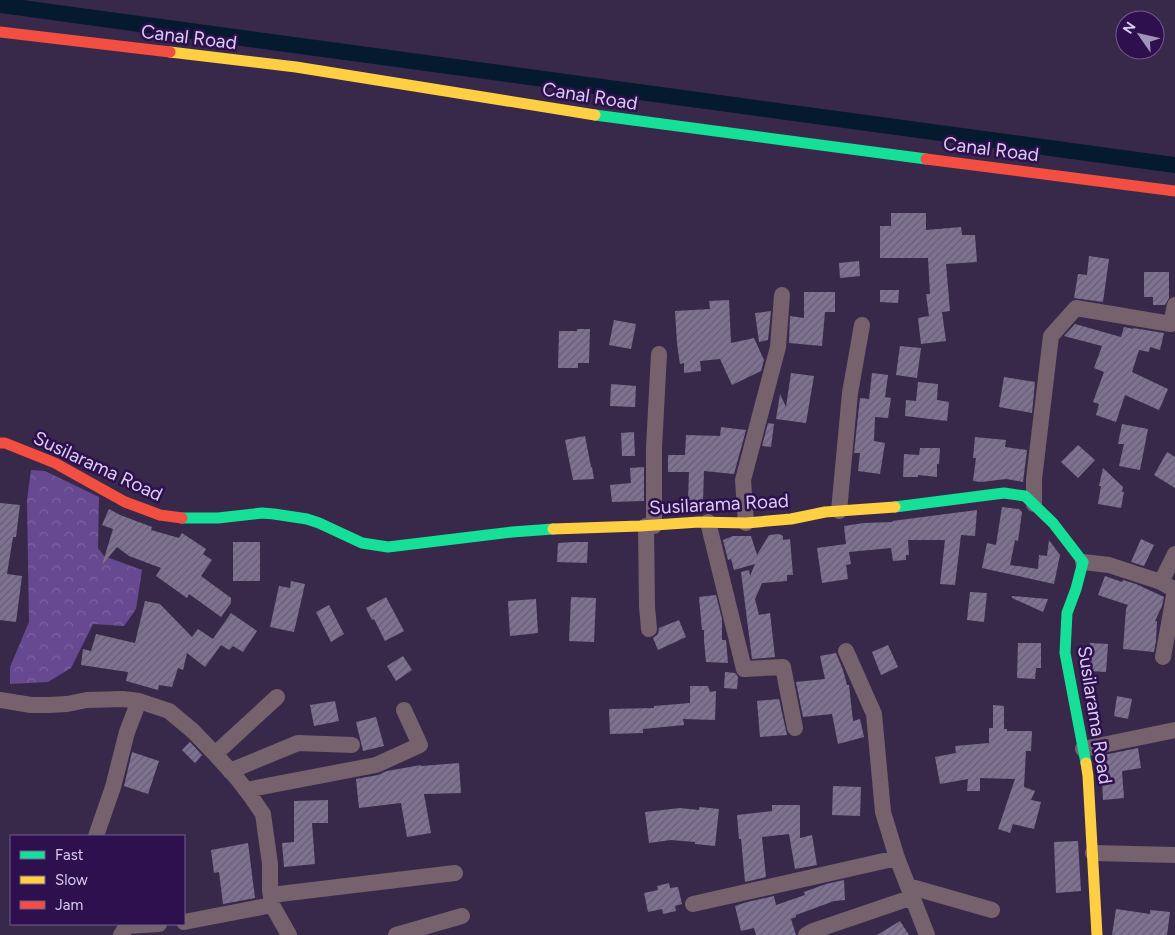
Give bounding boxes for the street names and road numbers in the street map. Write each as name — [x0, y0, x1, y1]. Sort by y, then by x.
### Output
street label: Canal Road — [140, 20, 238, 54]
street label: Canal Road — [541, 77, 639, 115]
street label: Canal Road — [942, 132, 1040, 166]
street label: Susilarama Road — [30, 426, 166, 506]
street label: Susilarama Road — [649, 489, 789, 519]
street label: Susilarama Road — [1073, 644, 1117, 786]

